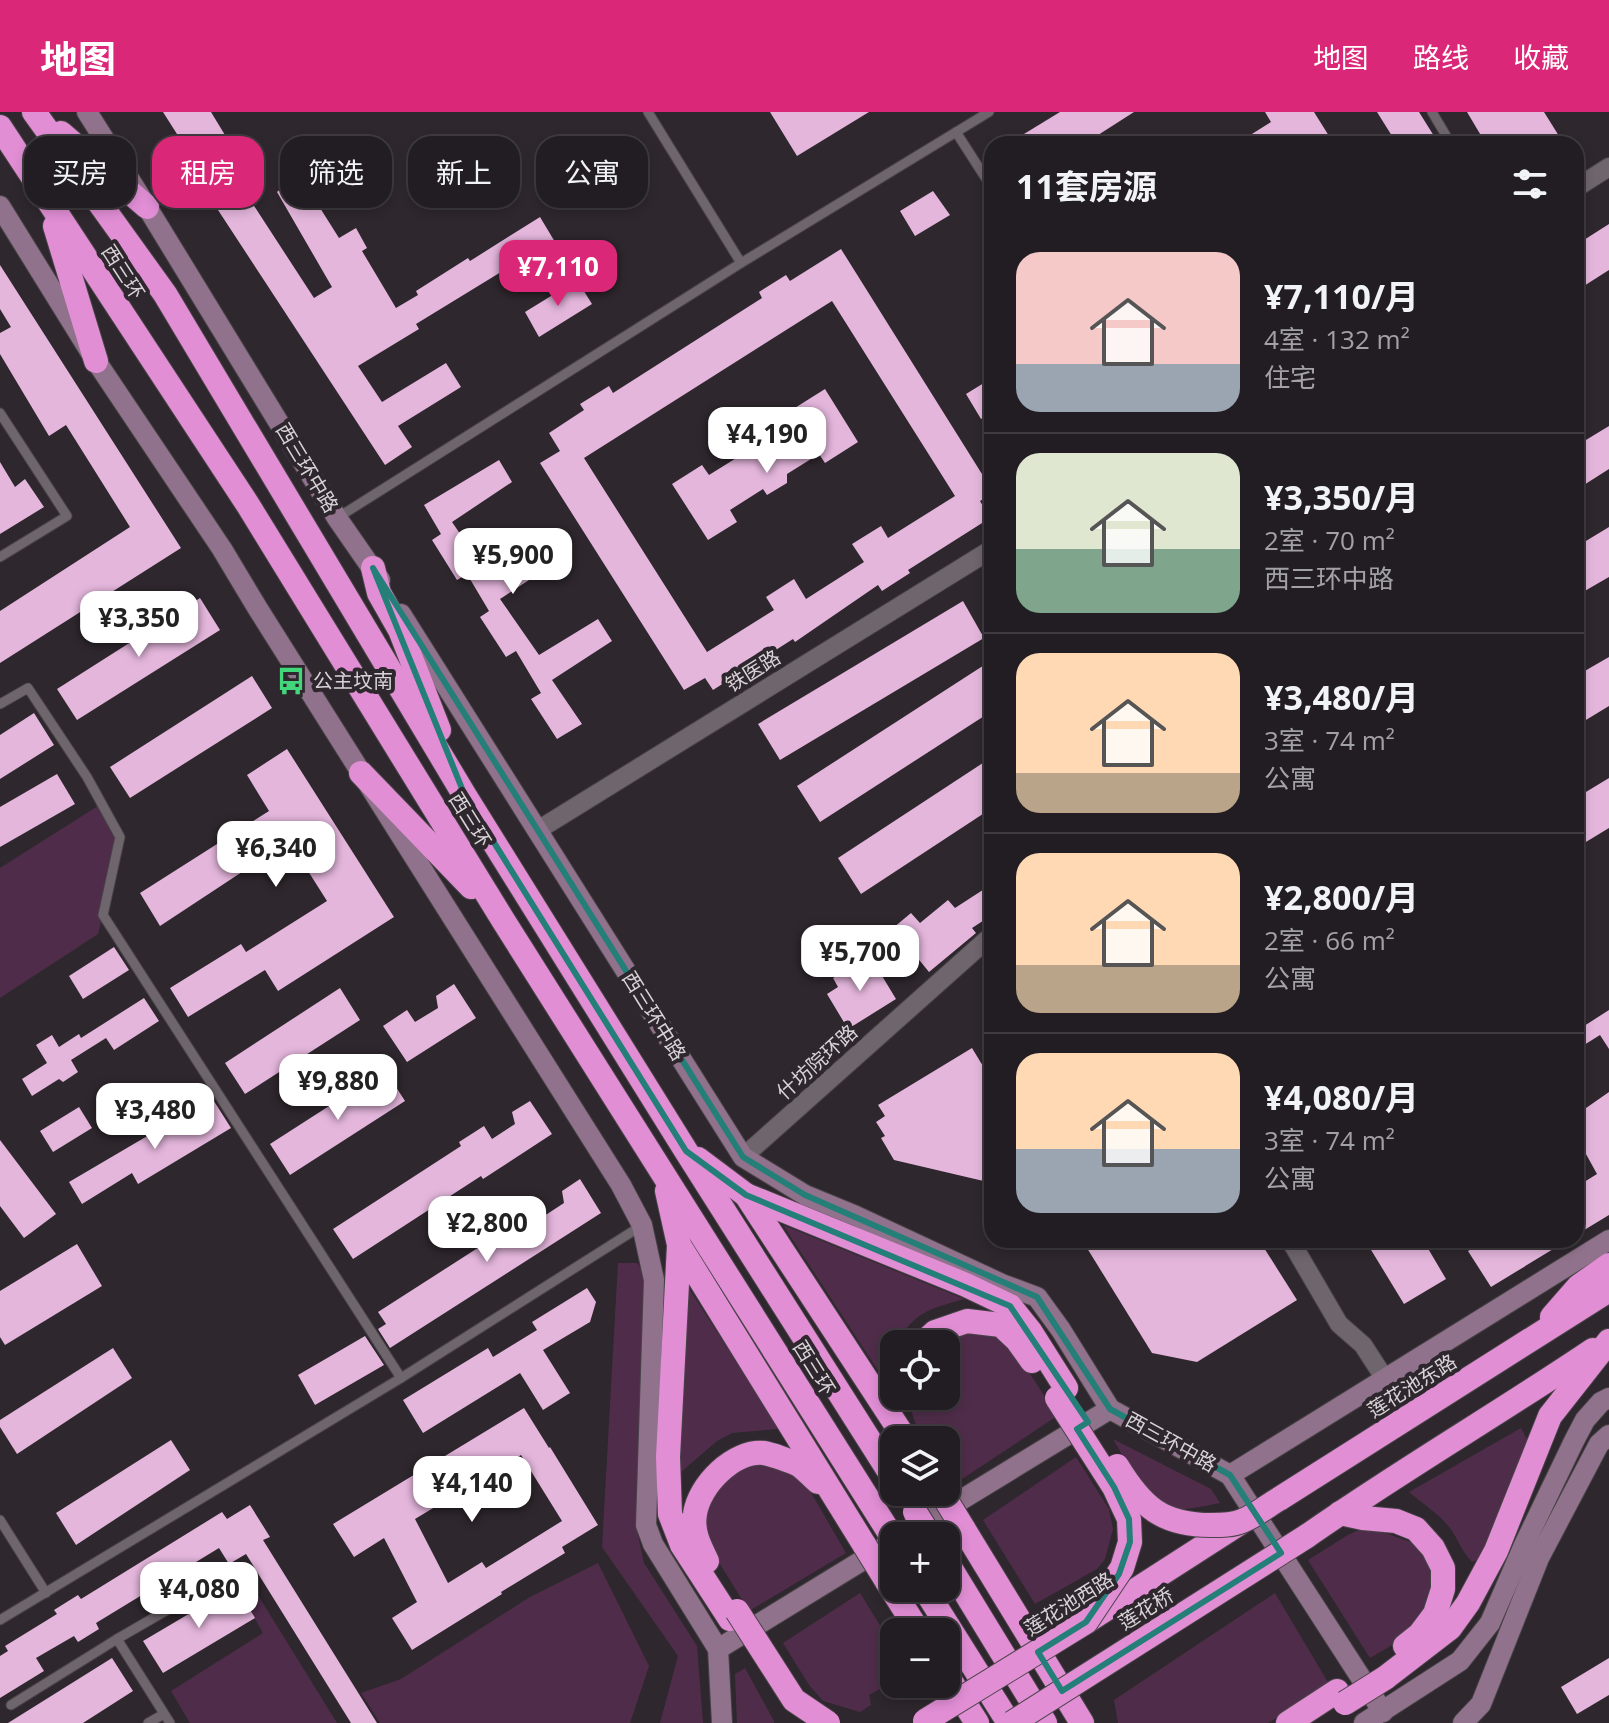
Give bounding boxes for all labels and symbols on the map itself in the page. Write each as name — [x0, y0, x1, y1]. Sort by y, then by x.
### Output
street label: 西三环 — [96, 239, 151, 304]
pin: ¥7,110 — [493, 240, 623, 308]
pin: ¥4,190 — [702, 407, 832, 475]
street label: 西三环中路 — [270, 418, 345, 518]
pin: ¥5,900 — [448, 528, 578, 596]
pin: ¥3,350 — [74, 591, 204, 659]
street label: 铁医路 — [720, 643, 785, 698]
bus stop icon: 公主坟南 — [276, 666, 306, 696]
place label: 公主坟南 — [313, 667, 393, 694]
street label: 西三环 — [443, 787, 498, 852]
pin: ¥6,340 — [211, 821, 341, 889]
pin: ¥5,700 — [795, 925, 925, 993]
street label: 西三环中路 — [616, 966, 692, 1065]
street label: 什坊院环路 — [770, 1018, 863, 1105]
pin: ¥9,880 — [273, 1054, 403, 1122]
pin: ¥3,480 — [90, 1083, 220, 1151]
pin: ¥2,800 — [422, 1196, 552, 1264]
street label: 西三环 — [787, 1335, 842, 1400]
street label: 莲花池东路 — [1362, 1348, 1461, 1424]
street label: 西三环中路 — [1121, 1406, 1222, 1478]
pin: ¥4,140 — [407, 1456, 537, 1524]
pin: ¥4,080 — [134, 1562, 264, 1630]
street label: 莲花池西路 — [1019, 1566, 1118, 1642]
street label: 莲花桥 — [1113, 1581, 1178, 1636]

